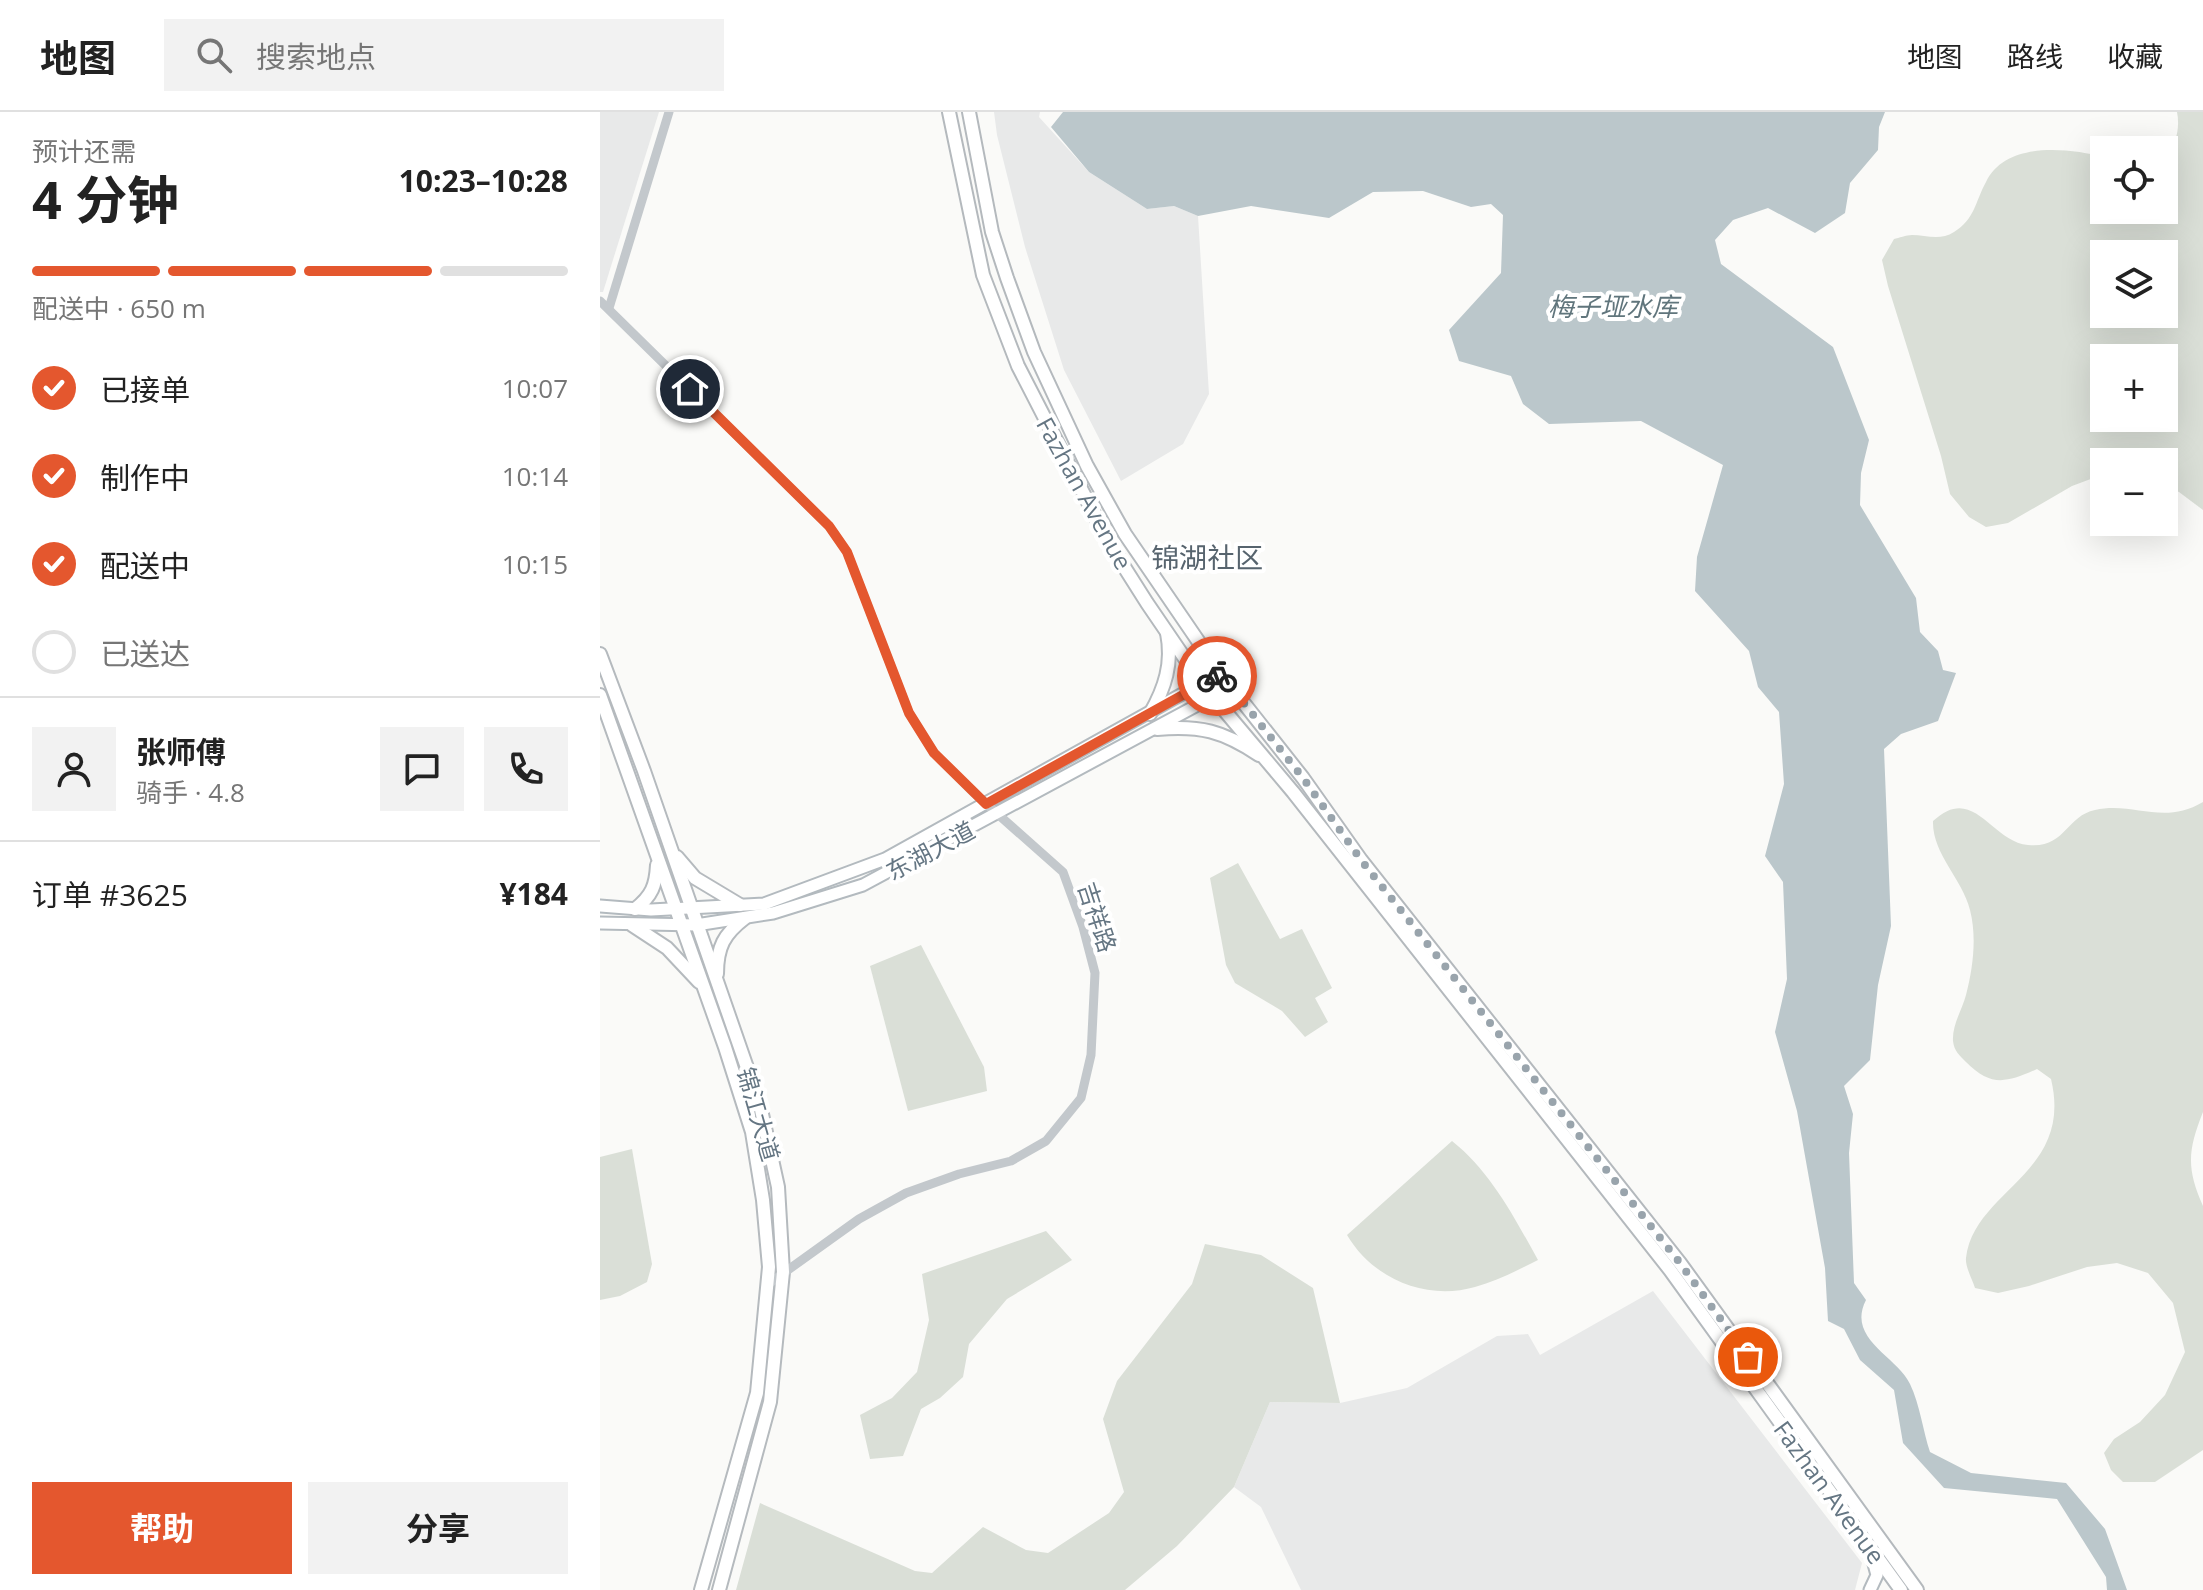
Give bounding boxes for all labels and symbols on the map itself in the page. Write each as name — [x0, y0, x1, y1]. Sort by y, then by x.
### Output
water label: 梅子垭水库 — [1548, 288, 1682, 324]
pin — [656, 355, 724, 423]
street label: Fazhan Avenue — [1029, 411, 1141, 575]
district label: 锦湖社区 — [1151, 538, 1263, 576]
courier — [1177, 636, 1257, 716]
street label: 东湖大道 — [880, 813, 980, 887]
street label: 吉祥路 — [1071, 878, 1125, 956]
street label: 锦江大道 — [730, 1063, 788, 1165]
pin — [1714, 1323, 1782, 1391]
street label: Fazhan Avenue — [1767, 1414, 1893, 1570]

